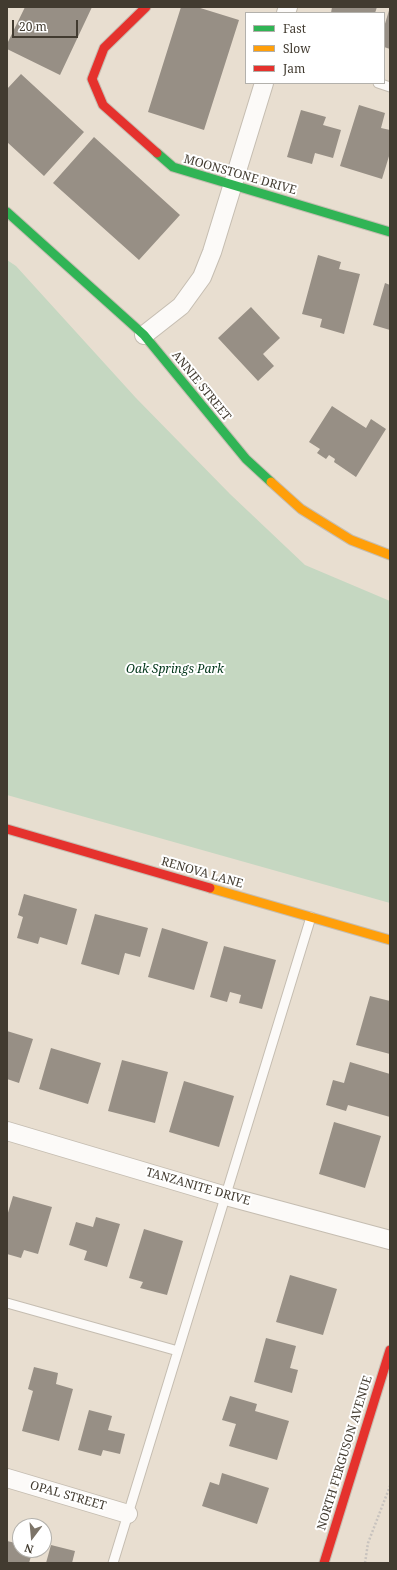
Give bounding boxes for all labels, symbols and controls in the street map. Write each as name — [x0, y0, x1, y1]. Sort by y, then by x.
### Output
scale bar — [14, 12, 80, 38]
legend — [245, 12, 385, 84]
text: 20 m — [19, 18, 47, 35]
text: Fast — [283, 20, 306, 37]
text: Slow — [283, 40, 311, 57]
text: Jam — [283, 60, 305, 77]
street label: MOONSTONE DRIVE — [182, 152, 298, 198]
street label: ANNIE STREET — [168, 348, 234, 424]
park label: Oak Springs Park — [126, 663, 224, 677]
street label: RENOVA LANE — [159, 854, 245, 892]
street label: TANZANITE DRIVE — [144, 1165, 252, 1209]
street label: NORTH FERGUSON AVENUE — [315, 1374, 375, 1532]
street label: OPAL STREET — [28, 1478, 108, 1514]
north arrow — [12, 1518, 52, 1558]
text: N — [23, 1541, 35, 1557]

